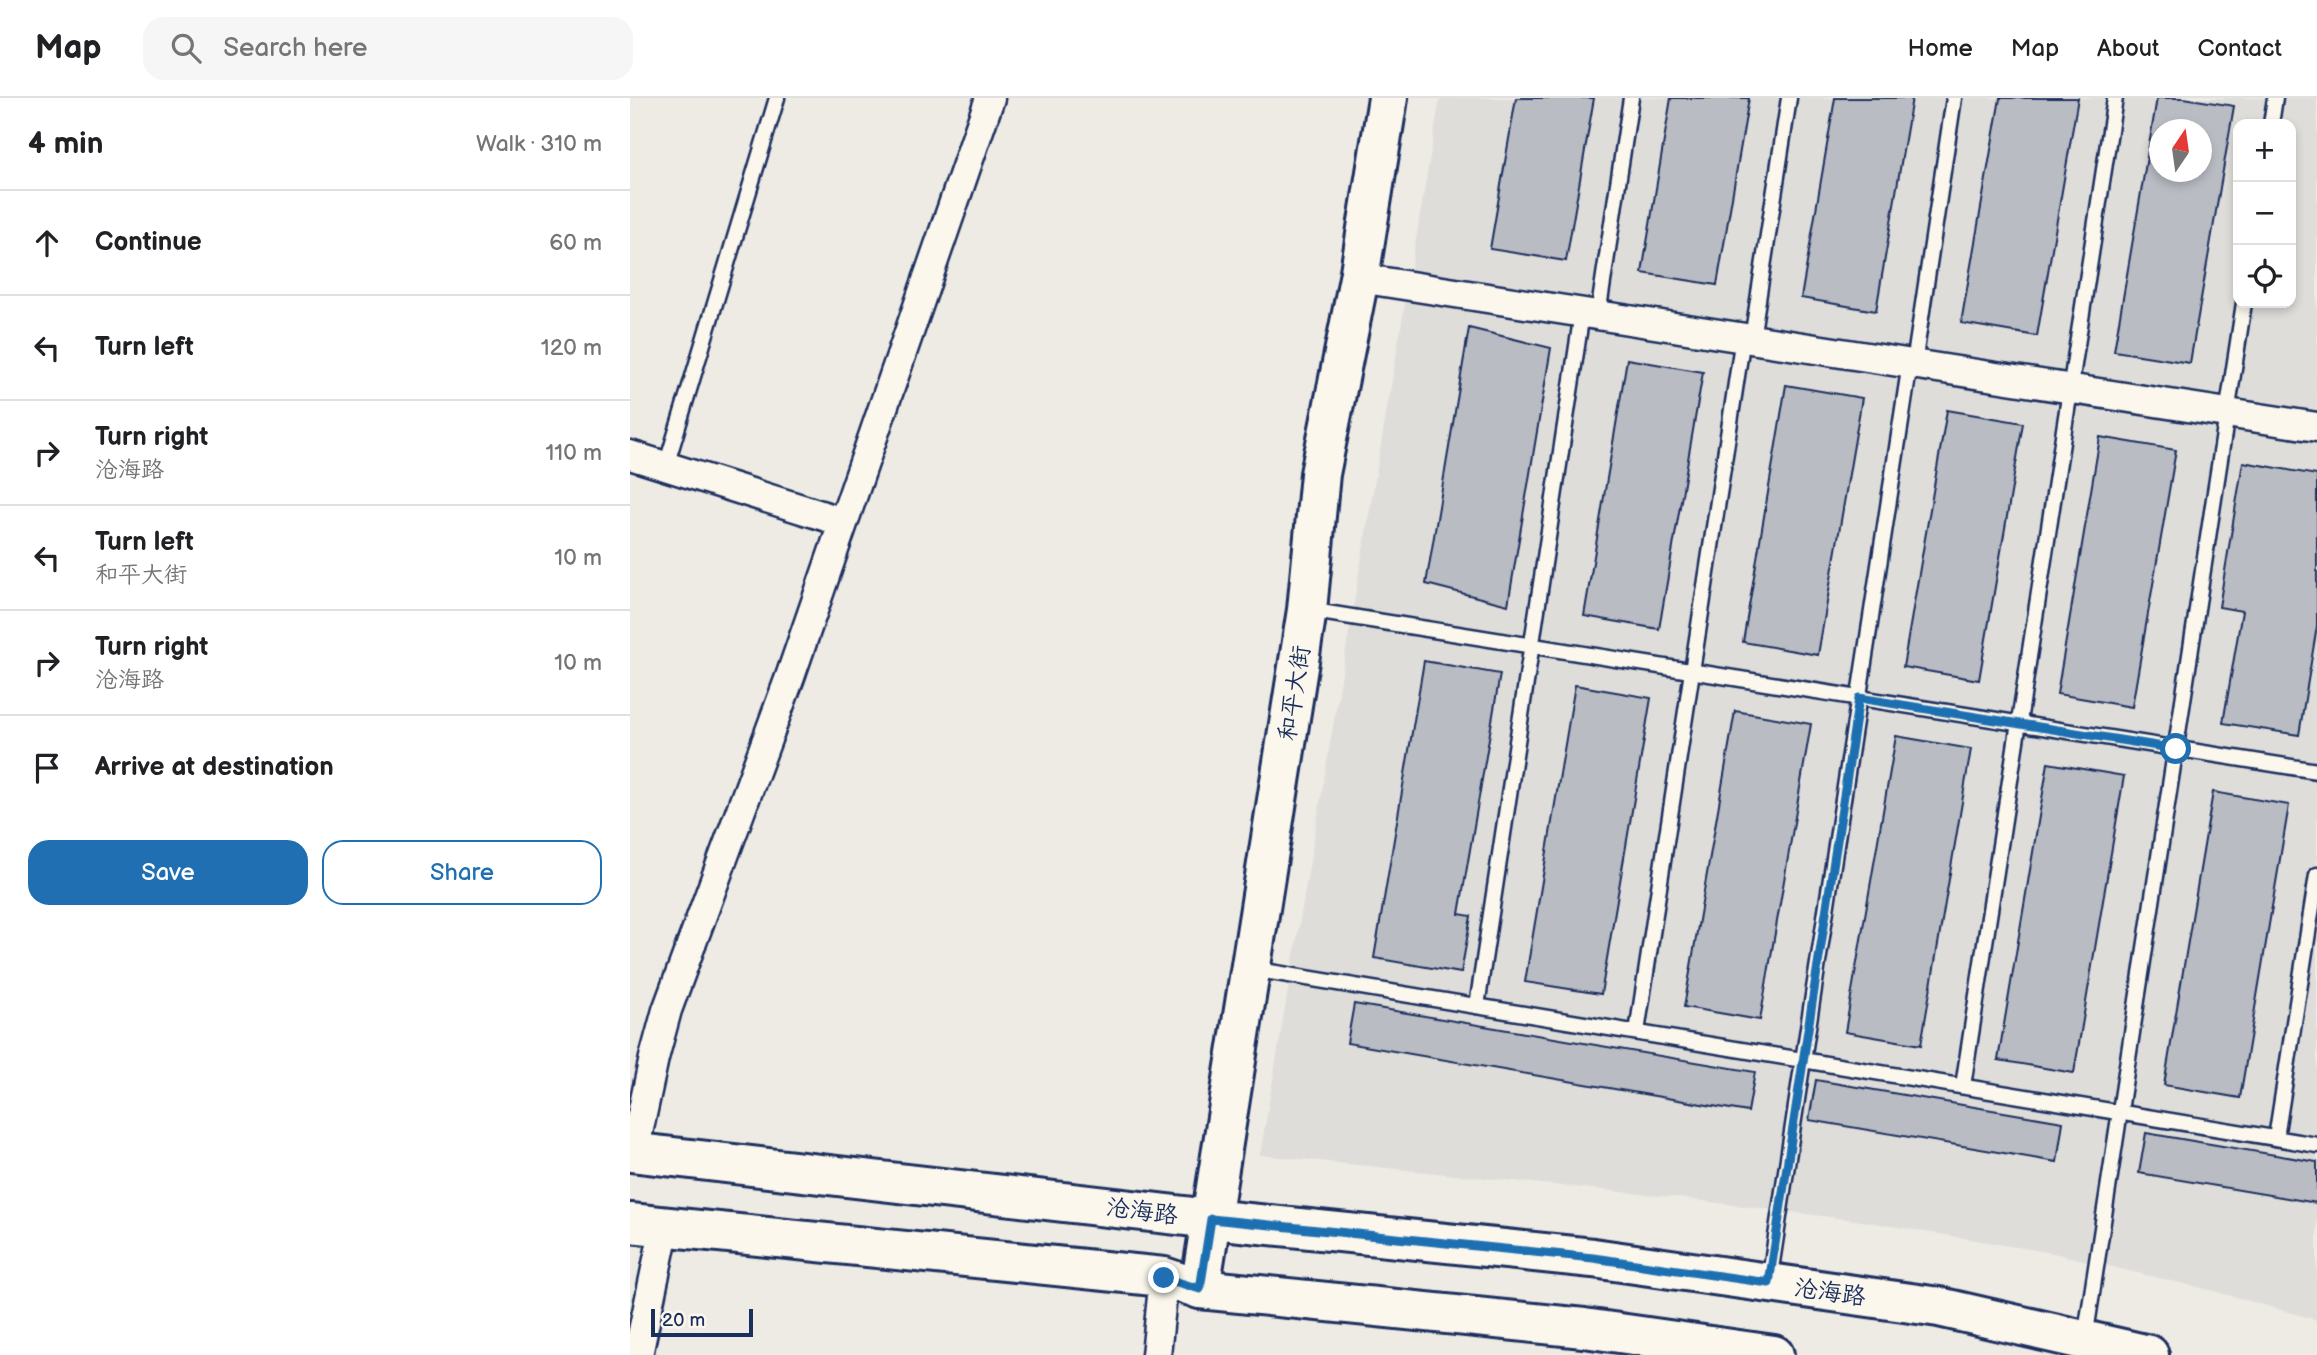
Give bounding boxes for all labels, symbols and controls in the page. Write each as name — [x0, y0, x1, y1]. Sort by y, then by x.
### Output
search box — [143, 17, 633, 80]
text: Map — [35, 28, 101, 68]
icon: search — [167, 29, 205, 67]
text: Search here — [223, 33, 367, 64]
text: Home — [1908, 34, 1973, 63]
text: Map — [2011, 34, 2059, 63]
text: About — [2097, 34, 2159, 63]
text: Contact — [2197, 34, 2282, 63]
north arrow — [2149, 119, 2212, 182]
map controls — [2233, 119, 2296, 308]
button: + — [2233, 119, 2296, 182]
text: 4 min — [28, 126, 103, 162]
text: Walk · 310 m — [476, 130, 602, 158]
button: − — [2233, 182, 2296, 245]
icon: ahead — [28, 224, 66, 262]
text: Continue — [95, 227, 202, 258]
text: 60 m — [549, 229, 602, 257]
button: locate — [2233, 245, 2296, 308]
icon: left — [28, 329, 66, 367]
text: Turn left — [95, 332, 194, 363]
text: 120 m — [541, 334, 602, 362]
text: Turn right — [95, 422, 208, 453]
icon: right — [28, 434, 66, 472]
text: 110 m — [545, 439, 602, 467]
text: 沧海路 — [95, 456, 164, 484]
text: Turn left — [95, 527, 194, 558]
icon: left — [28, 539, 66, 577]
text: 10 m — [554, 544, 602, 572]
text: 和平大街 — [95, 561, 187, 589]
text: Turn right — [95, 632, 208, 663]
street label: 和平大街 — [1273, 643, 1316, 743]
icon: right — [28, 644, 66, 682]
text: 10 m — [554, 649, 602, 677]
text: 沧海路 — [95, 666, 164, 694]
route start — [2160, 733, 2191, 764]
icon: arrive — [28, 749, 66, 787]
text: Arrive at destination — [95, 752, 334, 783]
button: Save — [28, 840, 308, 905]
button: Share — [322, 840, 602, 905]
street label: 沧海路 — [1104, 1193, 1179, 1230]
route end — [1148, 1262, 1179, 1293]
street label: 沧海路 — [1792, 1273, 1868, 1312]
scale bar — [651, 1306, 752, 1338]
text: 20 m — [662, 1309, 705, 1332]

